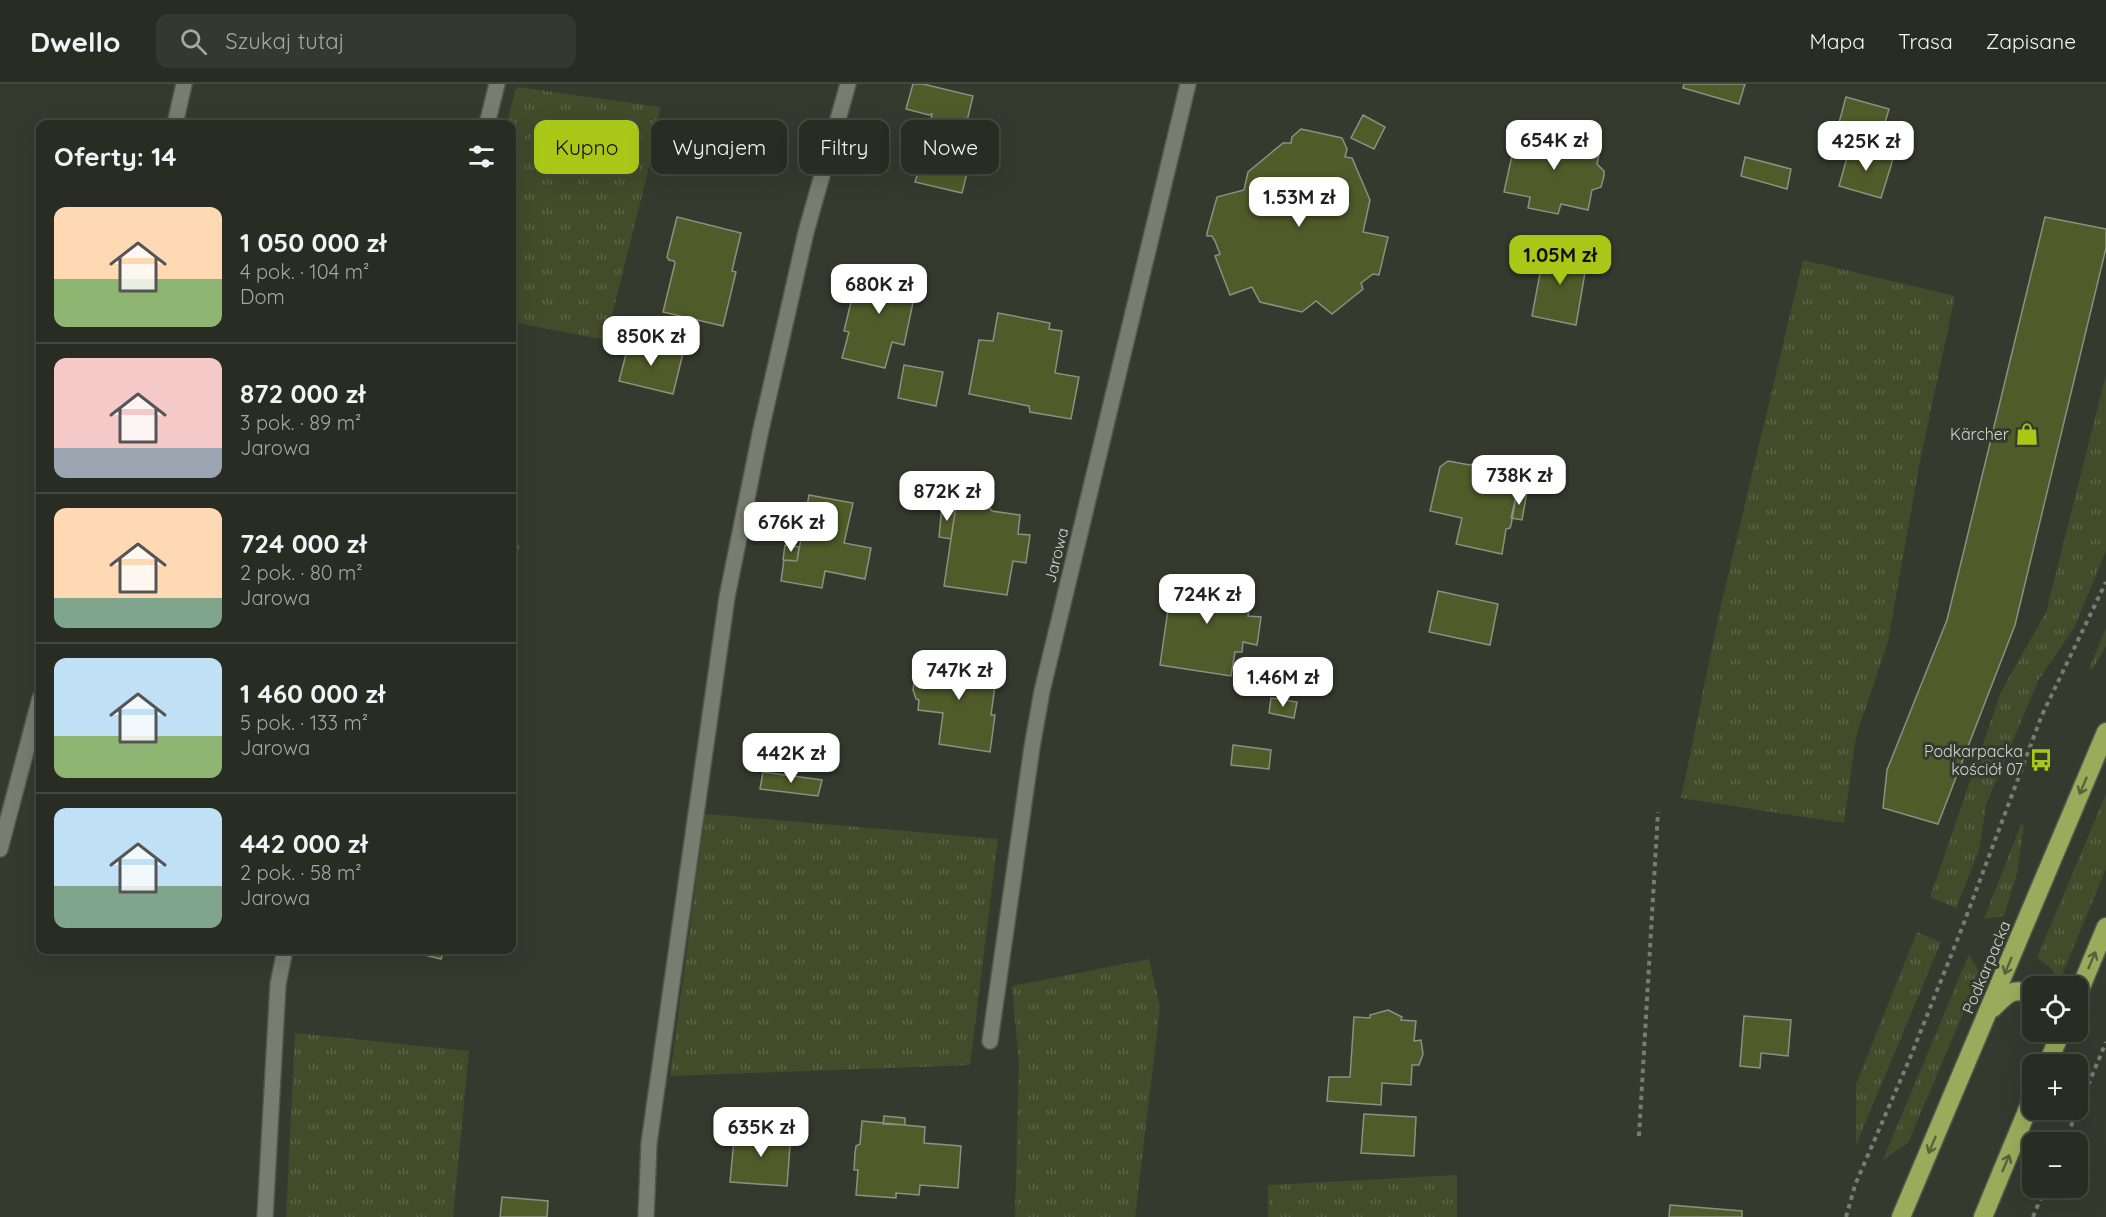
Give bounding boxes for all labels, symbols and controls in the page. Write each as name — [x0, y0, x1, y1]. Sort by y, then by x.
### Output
search box — [156, 14, 576, 68]
text: Dwello — [30, 24, 120, 59]
icon: search — [177, 25, 210, 58]
text: Szukaj tutaj — [225, 27, 344, 55]
text: Mapa — [1810, 28, 1865, 54]
text: Trasa — [1898, 28, 1953, 54]
text: Zapisane — [1986, 28, 2076, 54]
chip: Kupno — [534, 120, 639, 174]
chip: Wynajem — [651, 120, 787, 174]
chip: Filtry — [799, 120, 889, 174]
chip: Nowe — [901, 120, 999, 174]
pin: 654K zł — [1499, 120, 1609, 171]
pin: 425K zł — [1811, 121, 1921, 172]
text: 654K zł — [1520, 127, 1588, 152]
text: 425K zł — [1832, 128, 1900, 153]
text: Oferty: 14 — [54, 140, 177, 173]
icon: filters — [465, 140, 498, 173]
pin: 1.53M zł — [1237, 177, 1361, 228]
text: 1.53M zł — [1263, 184, 1335, 209]
text: 1 050 000 zł — [240, 226, 386, 259]
icon: home — [102, 231, 174, 303]
pin: 1.05M zł — [1498, 235, 1622, 286]
text: 1.05M zł — [1523, 242, 1597, 267]
text: 4 pok. · 104 m² — [240, 259, 369, 284]
pin: 680K zł — [824, 264, 934, 315]
text: 680K zł — [845, 271, 913, 296]
text: Dom — [240, 284, 285, 309]
pin: 850K zł — [596, 316, 706, 367]
text: 850K zł — [617, 323, 685, 348]
text: 872 000 zł — [240, 377, 365, 410]
icon: home — [102, 382, 174, 454]
text: 3 pok. · 89 m² — [240, 410, 361, 435]
shop icon: Kärcher — [2014, 421, 2040, 447]
place label: Kärcher — [1950, 424, 2009, 444]
text: Jarowa — [240, 435, 310, 460]
pin: 738K zł — [1464, 455, 1574, 506]
text: 738K zł — [1486, 462, 1552, 487]
pin: 872K zł — [892, 471, 1002, 522]
text: 872K zł — [913, 478, 981, 503]
pin: 676K zł — [736, 502, 846, 553]
text: 676K zł — [758, 509, 824, 534]
street label: Jarowa — [1040, 525, 1072, 585]
text: 724 000 zł — [240, 527, 366, 560]
icon: home — [102, 532, 174, 604]
text: 2 pok. · 80 m² — [240, 560, 363, 585]
pin: 724K zł — [1152, 574, 1262, 625]
text: 724K zł — [1173, 581, 1241, 606]
text: Jarowa — [240, 585, 310, 610]
pin: 747K zł — [904, 650, 1014, 701]
text: 747K zł — [926, 657, 992, 682]
pin: 1.46M zł — [1221, 657, 1345, 708]
text: 1.46M zł — [1247, 664, 1319, 689]
text: 1 460 000 zł — [240, 677, 385, 710]
icon: home — [102, 682, 174, 754]
text: 5 pok. · 133 m² — [240, 710, 368, 735]
pin: 442K zł — [736, 733, 846, 784]
text: Jarowa — [240, 735, 310, 760]
text: 442K zł — [757, 740, 825, 765]
place label: Podkarpacka kościół 07 — [1924, 741, 2023, 779]
bus stop icon: Podkarpacka kościół 07 — [2028, 747, 2054, 773]
one-way arrow — [2077, 776, 2088, 794]
text: 442 000 zł — [240, 827, 367, 860]
icon: home — [102, 832, 174, 904]
text: 2 pok. · 58 m² — [240, 860, 362, 885]
text: Jarowa — [240, 885, 310, 910]
street label: Podkarpacka — [1957, 918, 2015, 1016]
one-way arrow — [2087, 952, 2098, 970]
one-way arrow — [2002, 956, 2013, 974]
map controls — [2022, 976, 2088, 1198]
button: locate — [2022, 976, 2088, 1042]
button: + — [2022, 1054, 2088, 1120]
pin: 635K zł — [706, 1107, 816, 1158]
text: 635K zł — [727, 1114, 795, 1139]
button: − — [2022, 1132, 2088, 1198]
one-way arrow — [1926, 1135, 1937, 1154]
one-way arrow — [2001, 1154, 2012, 1173]

